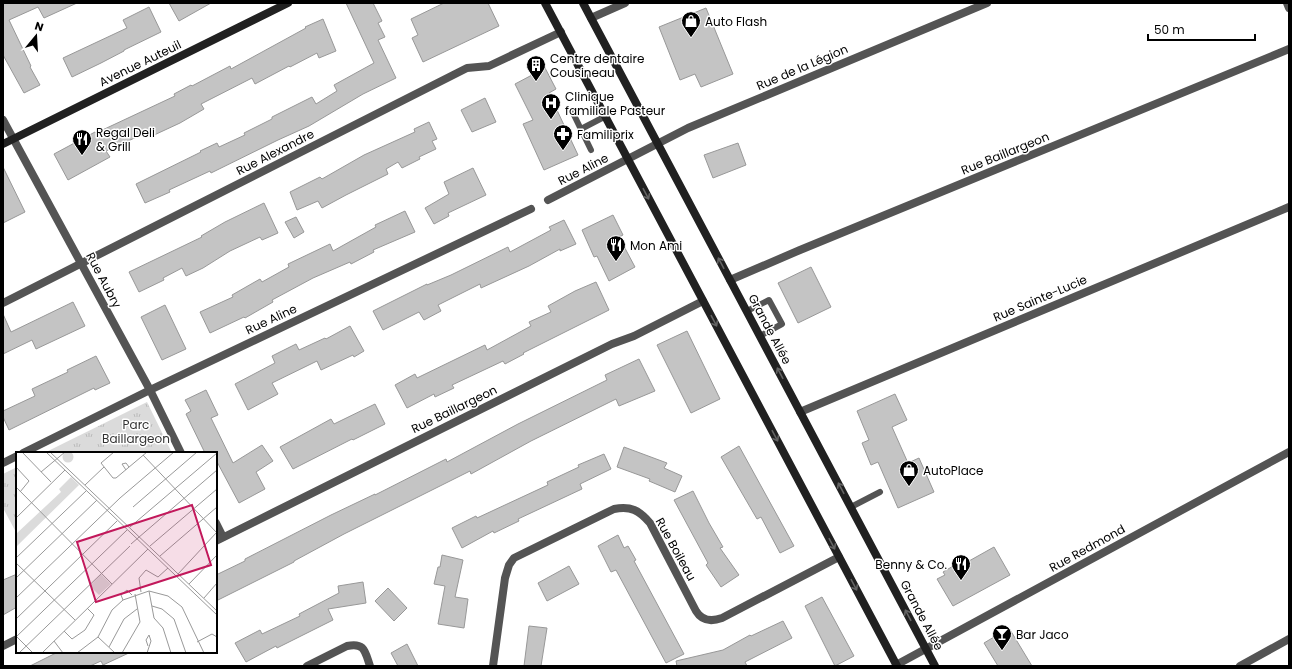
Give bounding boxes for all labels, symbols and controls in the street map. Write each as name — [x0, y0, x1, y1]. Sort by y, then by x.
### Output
shop icon: Auto Flash — [680, 10, 702, 38]
place label: Auto Flash — [705, 13, 767, 30]
north arrow — [16, 16, 56, 56]
scale bar — [1148, 16, 1255, 42]
text: N — [33, 18, 46, 35]
text: 50 m — [1154, 21, 1185, 38]
street label: Avenue Auteuil — [96, 36, 184, 90]
street label: Rue de la Légion — [754, 40, 850, 94]
place label: Centre dentaire Cousineau — [550, 50, 644, 81]
building icon: Centre dentaire Cousineau — [525, 54, 547, 82]
place label: Clinique familiale Pasteur — [565, 88, 666, 119]
hospital icon: Clinique familiale Pasteur — [540, 92, 562, 120]
pharmacy icon: Familiprix — [552, 123, 574, 151]
place label: Regal Deli & Grill — [96, 124, 155, 155]
street label: Rue Alexandre — [233, 125, 317, 179]
place label: Familiprix — [577, 126, 634, 143]
restaurant icon: Regal Deli & Grill — [71, 128, 93, 156]
street label: Rue Baillargeon — [958, 128, 1052, 178]
street label: Rue Aline — [555, 149, 611, 189]
one-way arrow — [643, 188, 651, 200]
restaurant icon: Mon Ami — [605, 234, 627, 262]
place label: Mon Ami — [630, 237, 682, 254]
street label: Rue Aubry — [82, 249, 126, 311]
one-way arrow — [717, 257, 724, 269]
street label: Rue Sainte-Lucie — [990, 271, 1090, 325]
street label: Grande Allée — [744, 291, 796, 367]
street label: Rue Aline — [243, 300, 299, 338]
one-way arrow — [710, 315, 718, 327]
one-way arrow — [775, 368, 783, 380]
street label: Rue Baillargeon — [408, 381, 500, 437]
park label: Parc Baillargeon — [102, 416, 170, 447]
one-way arrow — [771, 430, 779, 442]
inset map — [16, 452, 217, 653]
shop icon: AutoPlace — [898, 459, 920, 487]
place label: AutoPlace — [923, 462, 984, 479]
one-way arrow — [837, 482, 844, 494]
street label: Rue Boileau — [652, 514, 700, 584]
street label: Rue Redmond — [1046, 520, 1128, 576]
one-way arrow — [829, 538, 837, 550]
restaurant icon: Benny & Co. — [950, 553, 972, 581]
place label: Benny & Co. — [875, 556, 947, 573]
street label: Grande Allée — [896, 577, 948, 653]
one-way arrow — [851, 578, 858, 590]
one-way arrow — [904, 609, 911, 621]
bar icon: Bar Jaco — [991, 623, 1013, 651]
place label: Bar Jaco — [1016, 626, 1069, 643]

